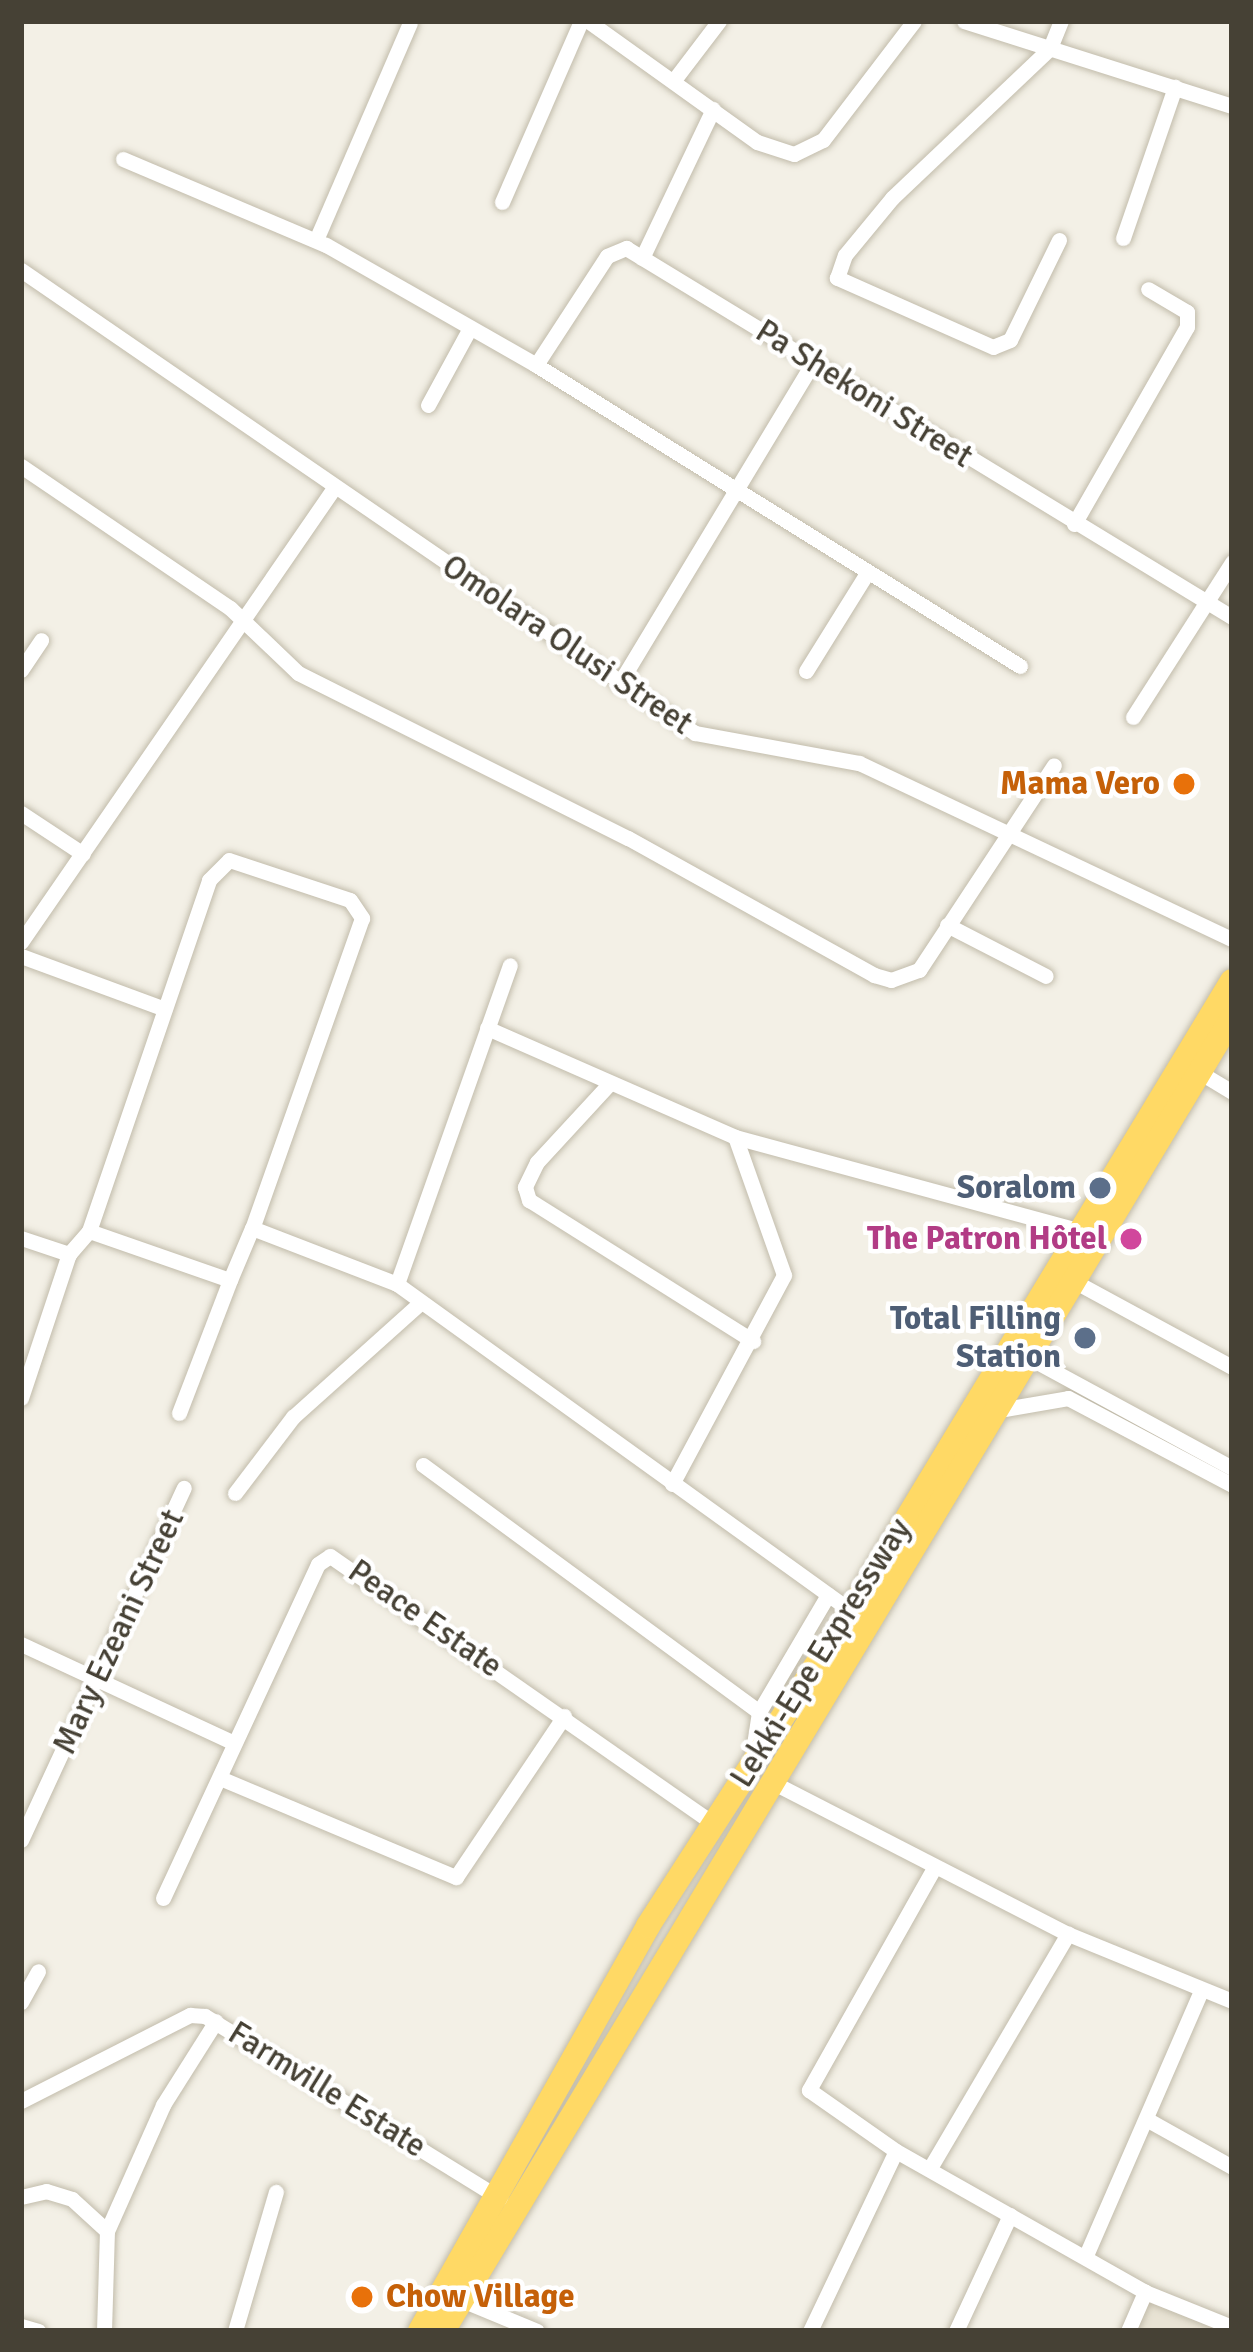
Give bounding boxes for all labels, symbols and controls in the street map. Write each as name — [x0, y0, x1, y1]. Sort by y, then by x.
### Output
street label: Pa Shekoni Street — [748, 311, 980, 477]
street label: Omolara Olusi Street — [434, 547, 700, 743]
place label: Mama Vero — [1000, 764, 1160, 804]
marker: Mama Vero — [1171, 771, 1197, 797]
place label: Soralom — [957, 1168, 1076, 1208]
marker: Soralom — [1087, 1175, 1113, 1201]
place label: The Patron Hôtel — [867, 1219, 1107, 1259]
marker: The Patron Hôtel — [1118, 1226, 1144, 1252]
place label: Total Filling Station — [890, 1299, 1061, 1377]
marker: Total Filling Station — [1072, 1325, 1098, 1351]
street label: Mary Ezeani Street — [45, 1503, 193, 1761]
street label: Lekki-Epe Expressway — [722, 1511, 920, 1795]
street label: Peace Estate — [340, 1551, 510, 1687]
street label: Farmville Estate — [221, 2013, 433, 2167]
place label: Chow Village — [386, 2277, 575, 2317]
marker: Chow Village — [349, 2284, 375, 2310]

